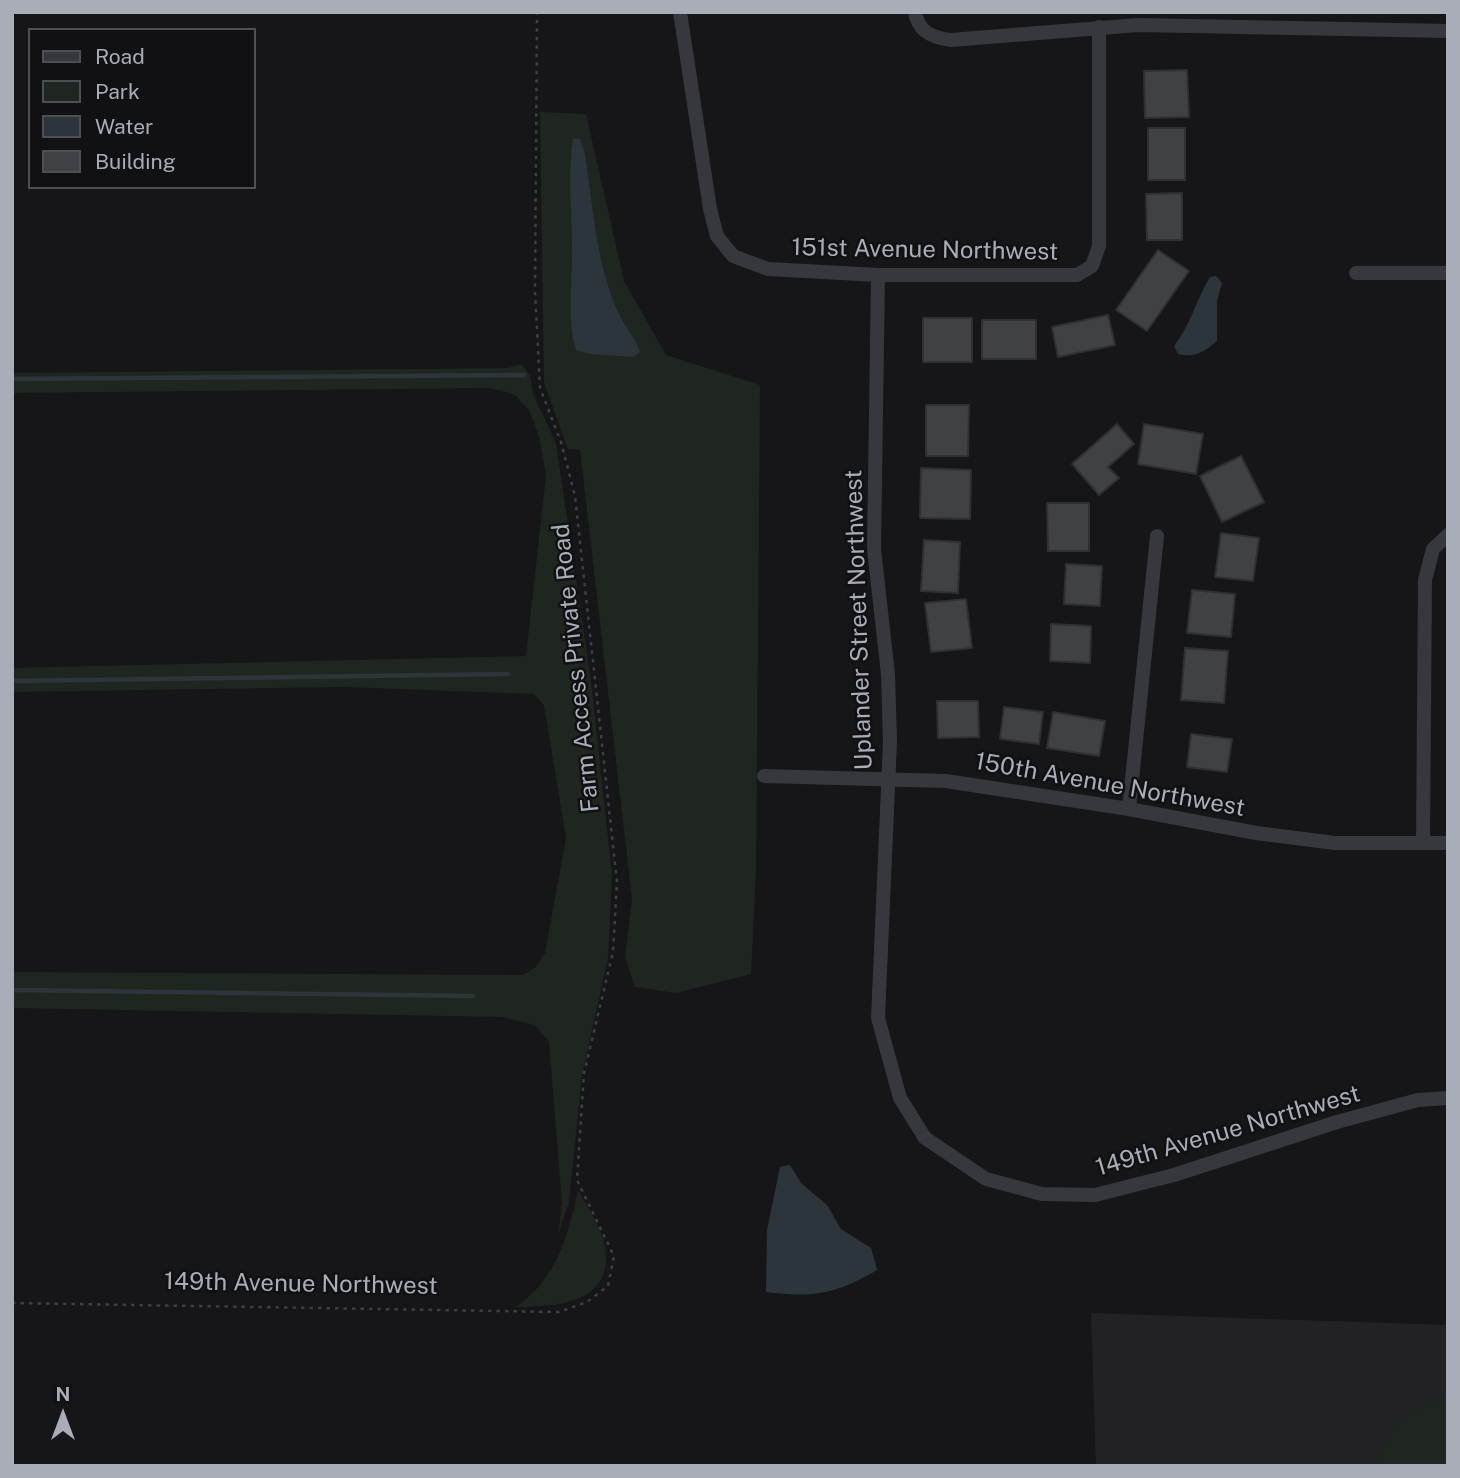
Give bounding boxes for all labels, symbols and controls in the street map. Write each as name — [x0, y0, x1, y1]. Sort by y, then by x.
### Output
legend — [28, 28, 256, 189]
text: Road — [95, 44, 145, 69]
text: Park — [95, 79, 140, 104]
text: Water — [95, 114, 153, 139]
text: Building — [95, 149, 176, 174]
street label: 151st Avenue Northwest — [791, 233, 1059, 267]
street label: Uplander Street Northwest — [839, 469, 879, 771]
street label: Farm Access Private Road — [547, 522, 605, 814]
street label: 150th Avenue Northwest — [973, 747, 1247, 823]
street label: 149th Avenue Northwest — [1093, 1079, 1363, 1183]
street label: 149th Avenue Northwest — [164, 1267, 438, 1301]
north arrow — [28, 1380, 98, 1450]
text: N — [56, 1383, 70, 1405]

